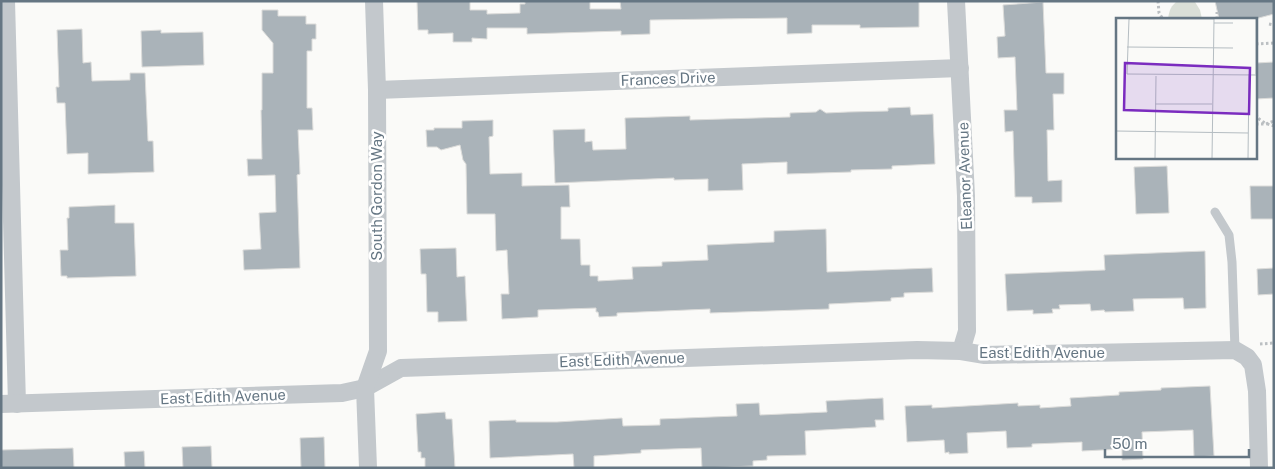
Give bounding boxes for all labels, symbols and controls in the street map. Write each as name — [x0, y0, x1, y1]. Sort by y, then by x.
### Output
inset map — [1116, 18, 1258, 159]
street label: Frances Drive — [620, 68, 716, 89]
street label: Eleanor Avenue — [954, 122, 975, 230]
street label: South Gordon Way — [368, 131, 385, 261]
street label: East Edith Avenue — [979, 344, 1105, 361]
street label: East Edith Avenue — [559, 349, 685, 370]
street label: East Edith Avenue — [160, 386, 286, 407]
scale bar — [1105, 426, 1249, 458]
text: 50 m — [1112, 435, 1147, 452]

